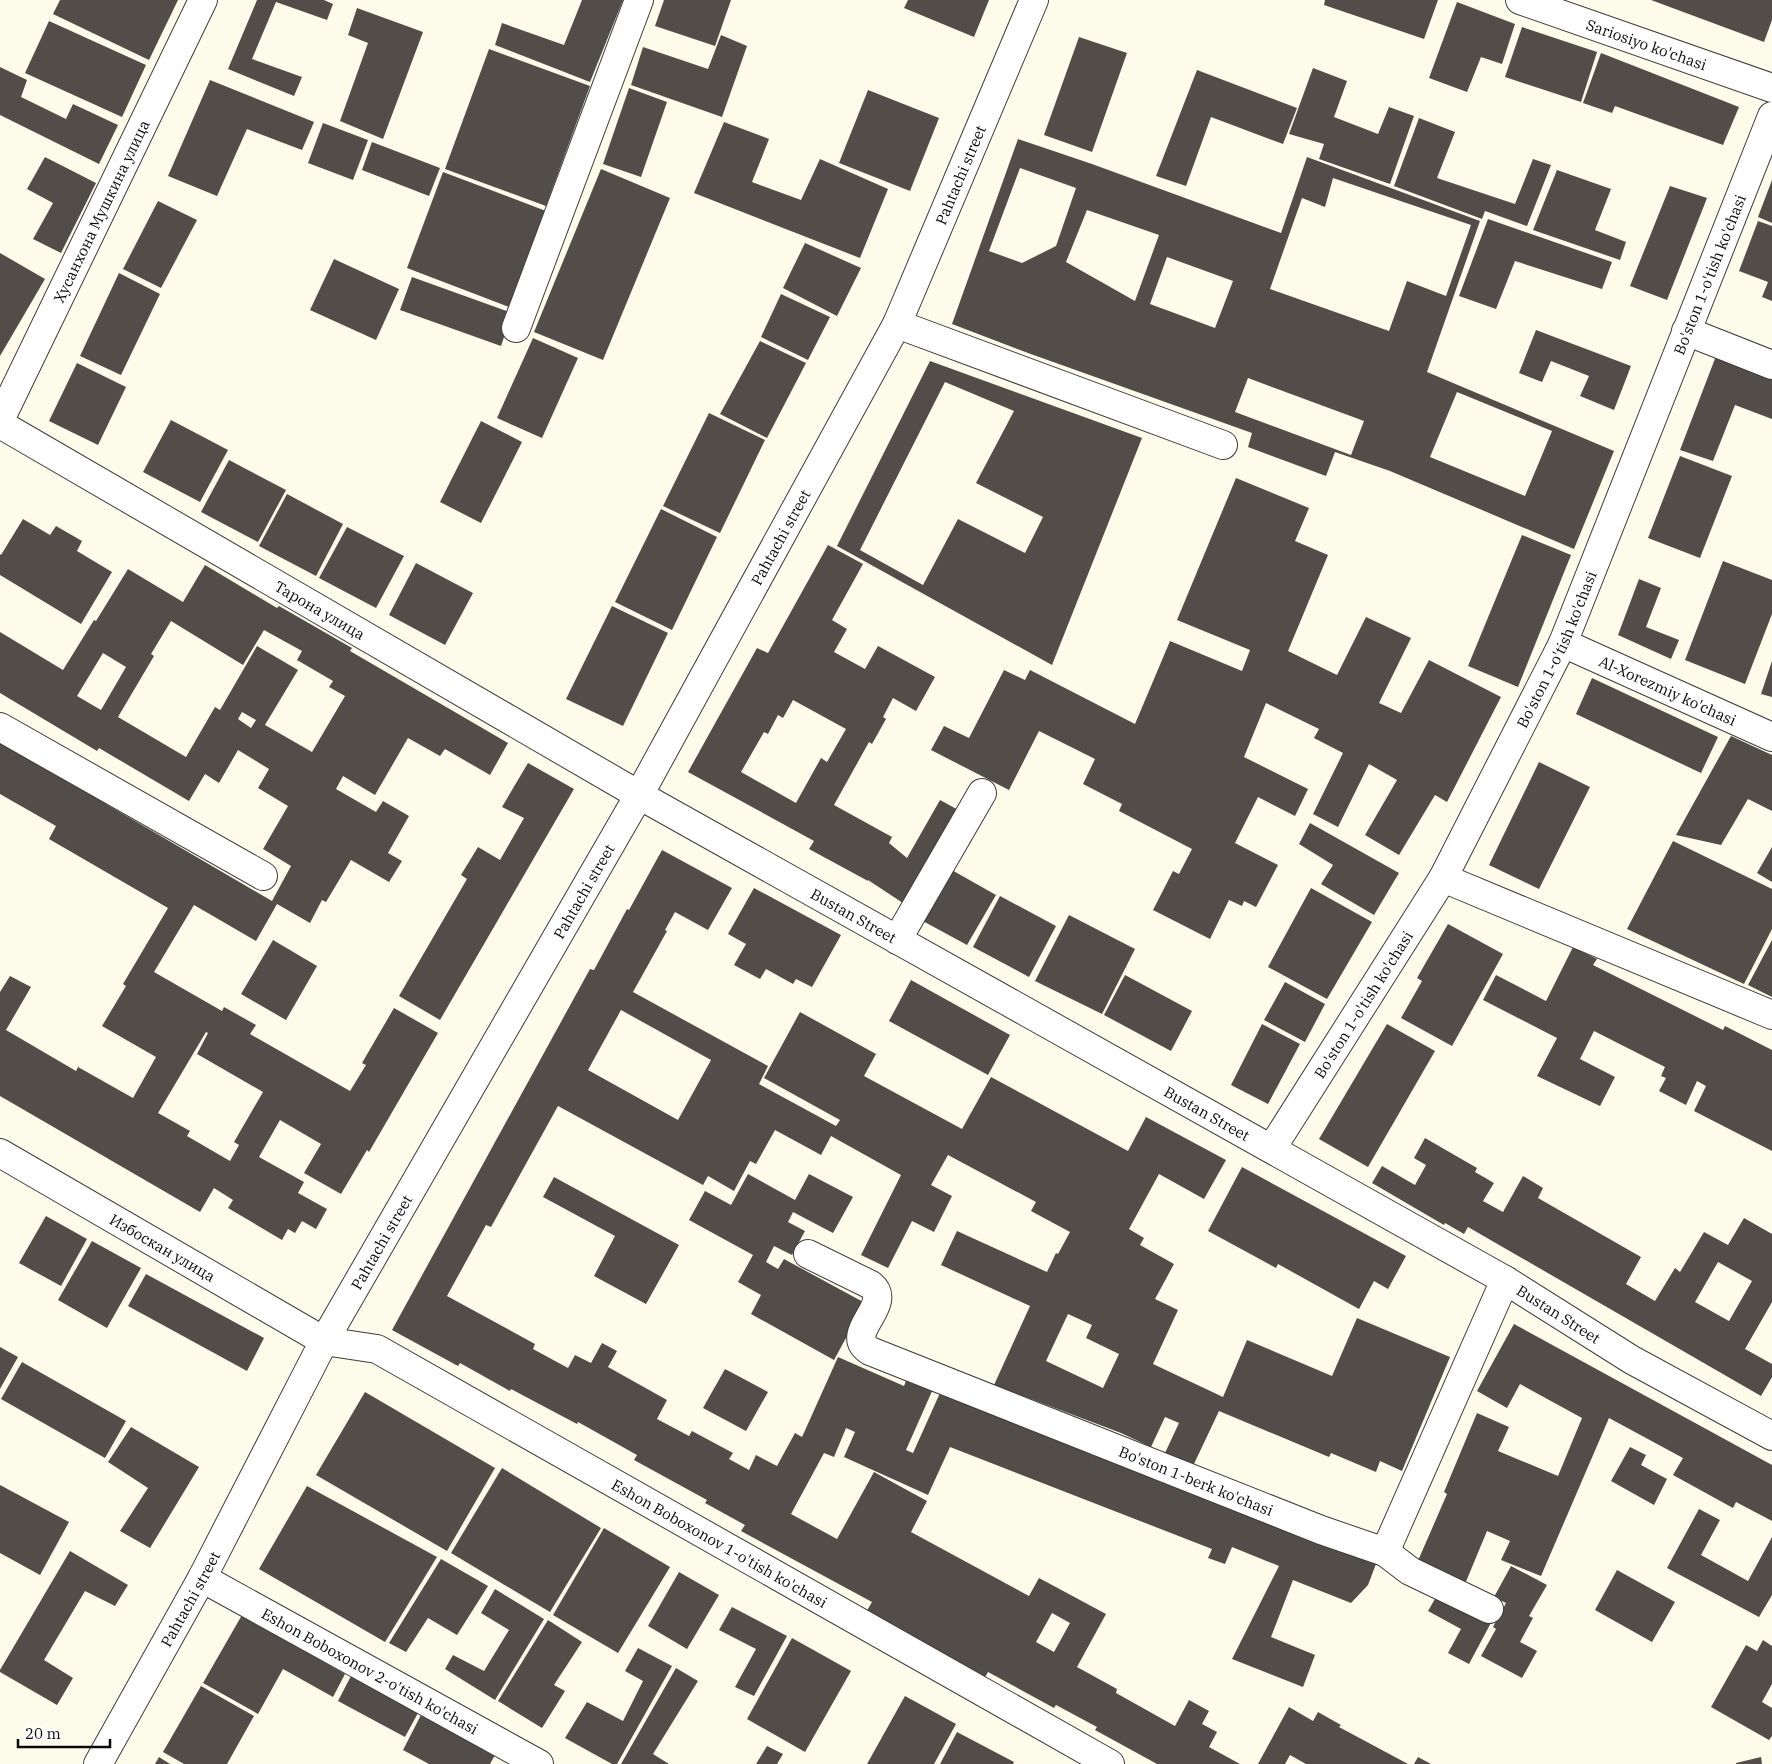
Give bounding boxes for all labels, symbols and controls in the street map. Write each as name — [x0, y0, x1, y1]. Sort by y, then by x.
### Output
street label: Sariosiyo ko'chasi — [1584, 14, 1709, 74]
street label: Хусанхона Мушкина улица — [49, 117, 153, 306]
street label: Pahtachi street — [931, 122, 989, 227]
street label: Bo'ston 1-o'tish ko'chasi — [1669, 191, 1750, 357]
street label: Pahtachi street — [746, 486, 814, 588]
street label: Bo'ston 1-o'tish ko'chasi — [1512, 568, 1600, 731]
street label: Тарона улица — [271, 576, 369, 643]
street label: Al-Xorezmiy ko'chasi — [1596, 651, 1740, 729]
street label: Pahtachi street — [549, 840, 618, 942]
street label: Bustаn Street — [808, 884, 900, 947]
street label: Bo'ston 1-o'tish ko'chasi — [1309, 927, 1417, 1082]
street label: Bustаn Street — [1161, 1082, 1253, 1145]
street label: Pahtachi street — [346, 1191, 416, 1293]
street label: Избоскан улица — [106, 1209, 219, 1285]
street label: Bustаn Street — [1513, 1280, 1604, 1347]
street label: Bo'ston 1-berk ko'chasi — [1116, 1441, 1276, 1520]
street label: Eshon Boboxonov 1-o'tish ko'chasi — [609, 1475, 831, 1612]
street label: Pahtachi street — [156, 1548, 224, 1650]
street label: Eshon Boboxonov 2-o'tish ko'chasi — [258, 1603, 482, 1738]
scale bar — [18, 1716, 110, 1748]
text: 20 m — [25, 1724, 61, 1743]

